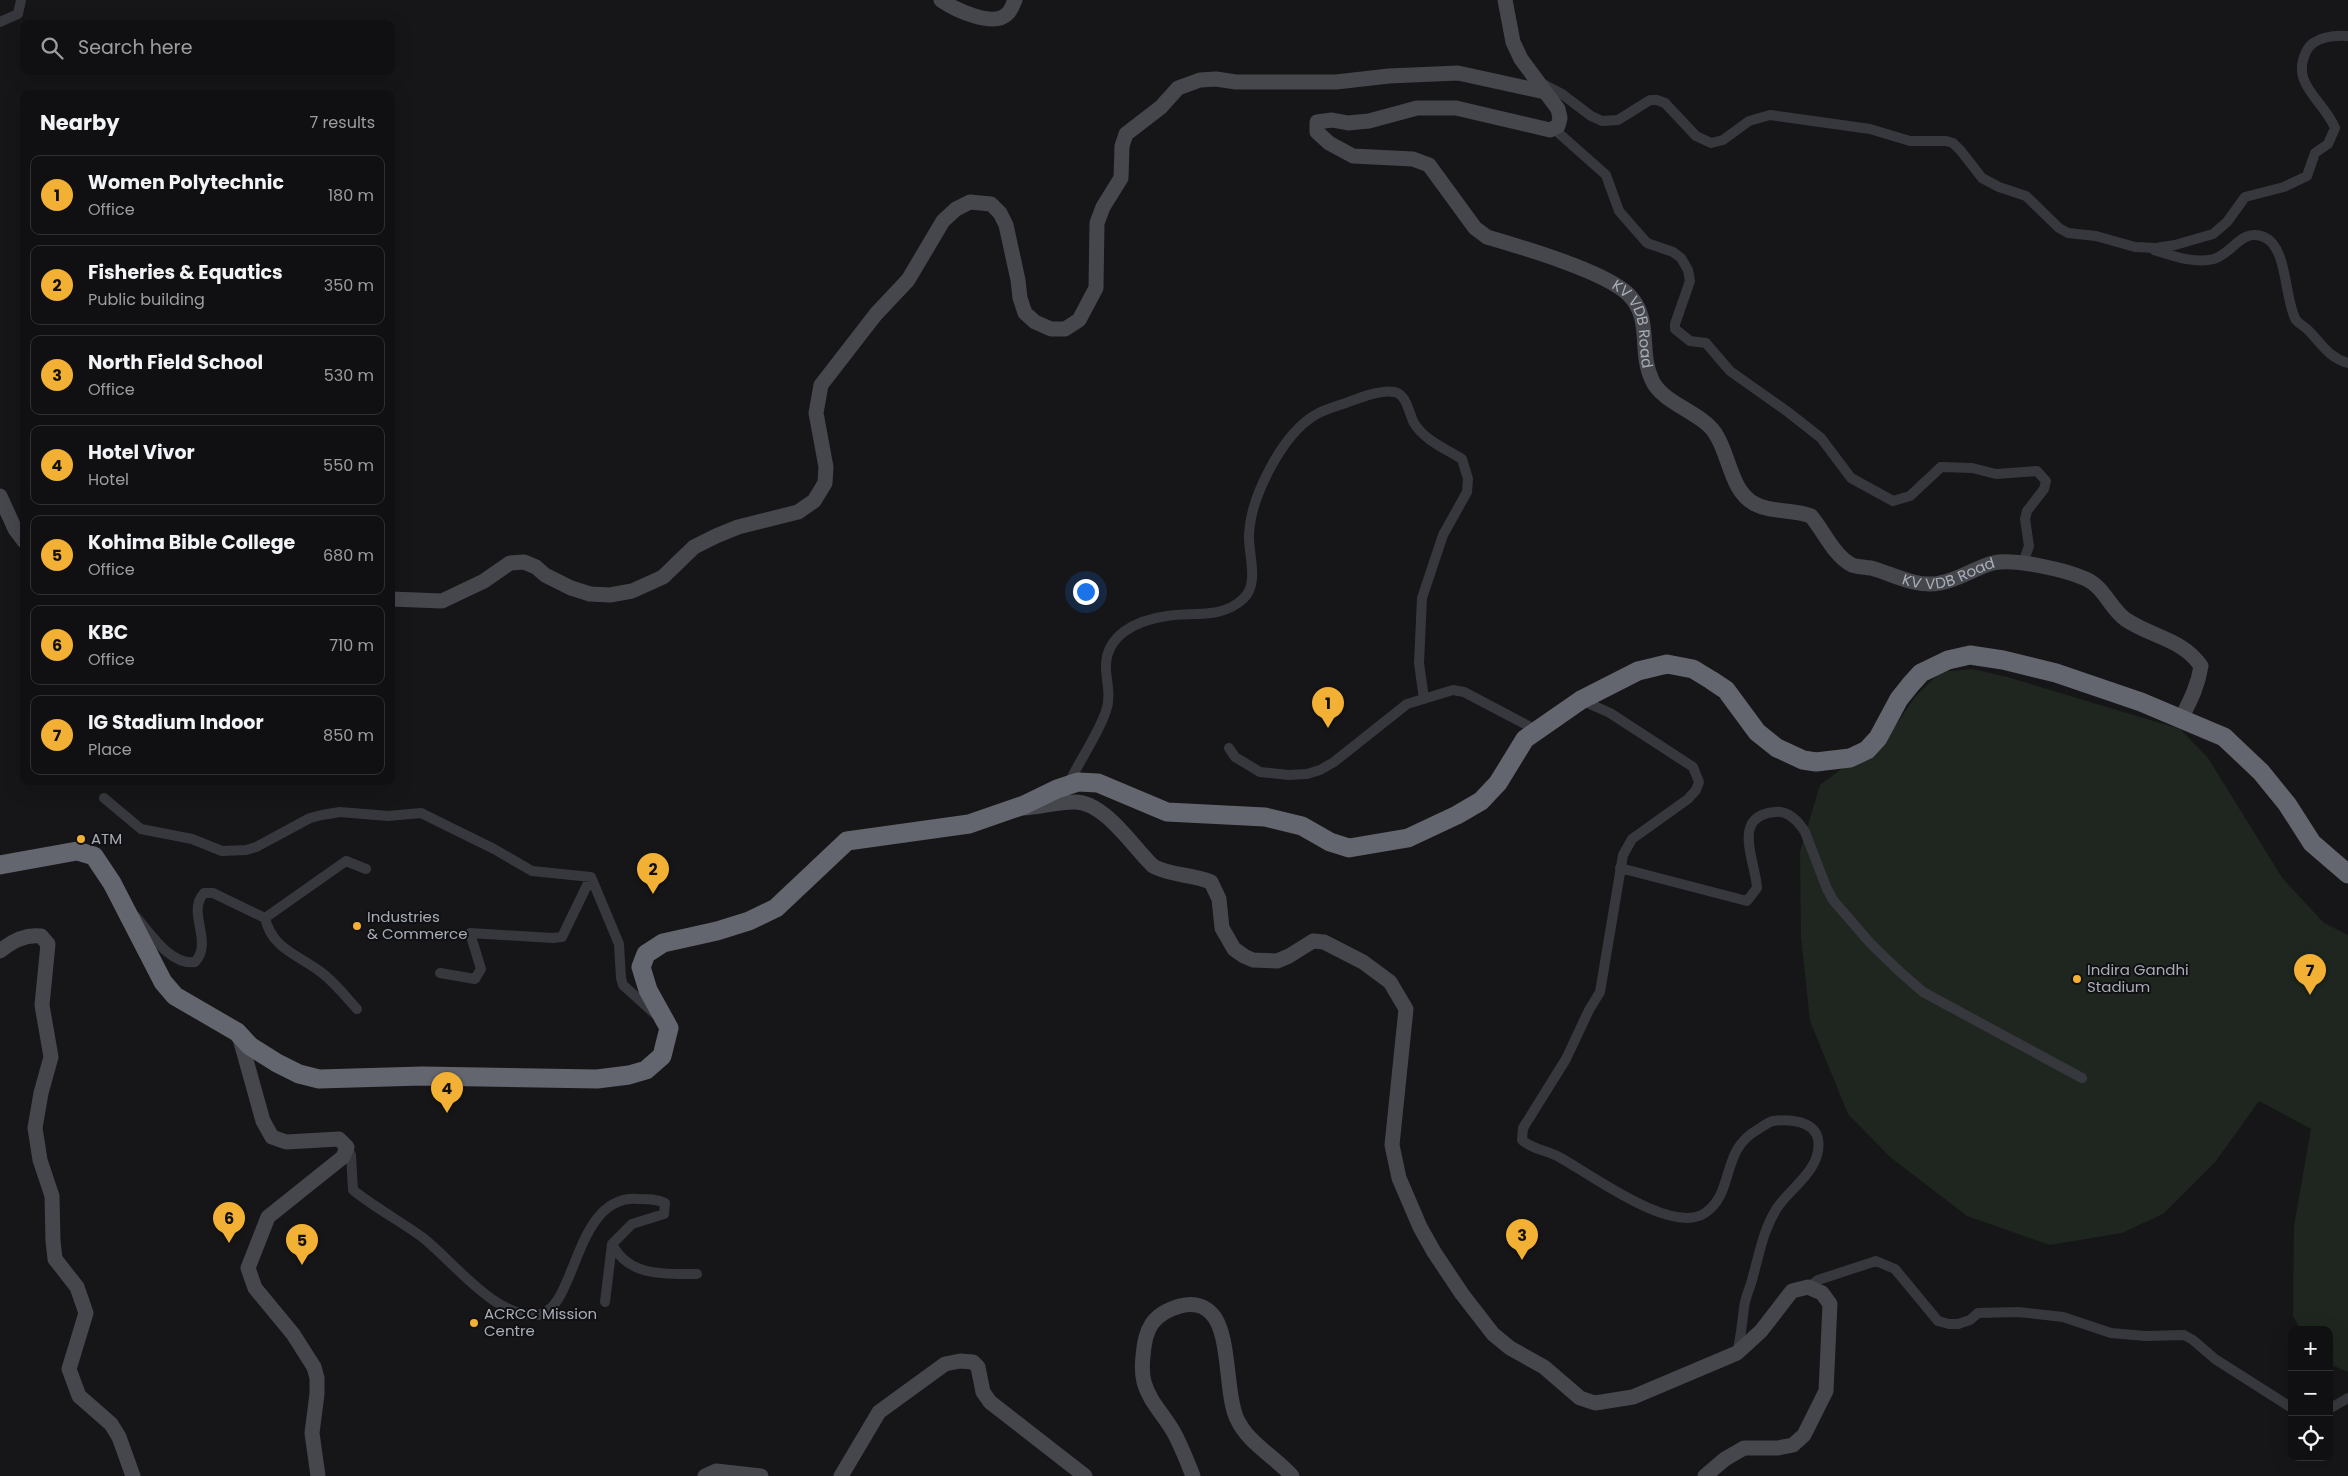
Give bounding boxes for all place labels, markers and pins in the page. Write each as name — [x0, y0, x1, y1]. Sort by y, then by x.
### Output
pin: 1 — [1312, 687, 1344, 728]
place label: ATM — [91, 828, 122, 849]
marker: ATM — [75, 833, 87, 845]
pin: 2 — [637, 853, 669, 894]
place label: Industries & Commerce — [367, 906, 467, 944]
marker: Industries & Commerce — [351, 920, 363, 932]
pin: 7 — [2294, 954, 2326, 995]
place label: Indira Gandhi Stadium — [2087, 959, 2189, 997]
marker: Indira Gandhi Stadium — [2071, 973, 2083, 985]
pin: 4 — [431, 1072, 463, 1113]
pin: 6 — [213, 1202, 245, 1243]
pin: 3 — [1506, 1219, 1538, 1260]
pin: 5 — [286, 1224, 318, 1265]
place label: ACRCC Mission Centre — [484, 1303, 597, 1341]
marker: ACRCC Mission Centre — [468, 1317, 480, 1329]

